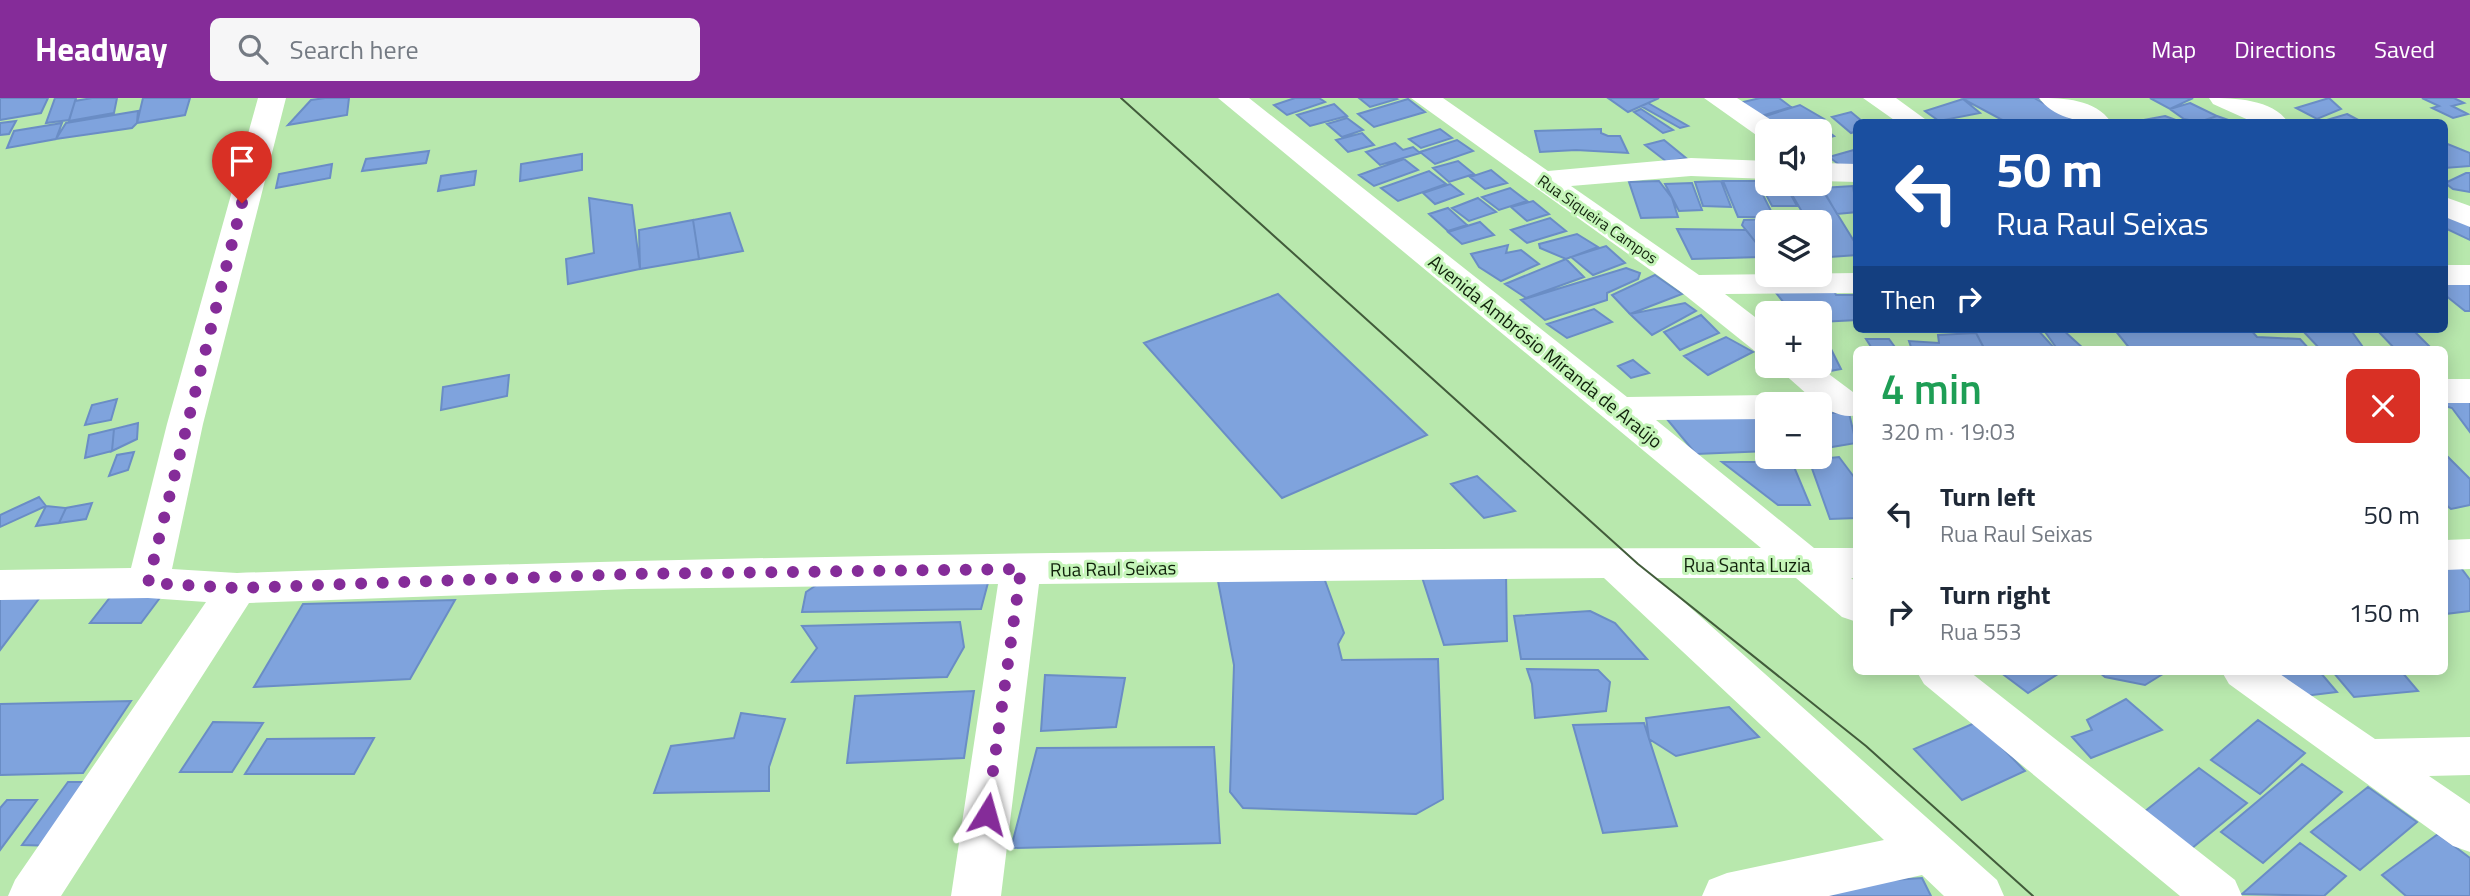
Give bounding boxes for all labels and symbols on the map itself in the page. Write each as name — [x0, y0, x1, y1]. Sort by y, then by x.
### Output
pin — [212, 131, 272, 203]
street label: Rua Siqueira Campos — [1533, 168, 1663, 270]
street label: Avenida Ambrósio Miranda de Araújo — [1423, 247, 1669, 455]
street label: Rua Santa Luzia — [1683, 550, 1811, 579]
street label: Rua Raul Seixas — [1050, 552, 1177, 584]
position arrow — [950, 777, 1024, 851]

